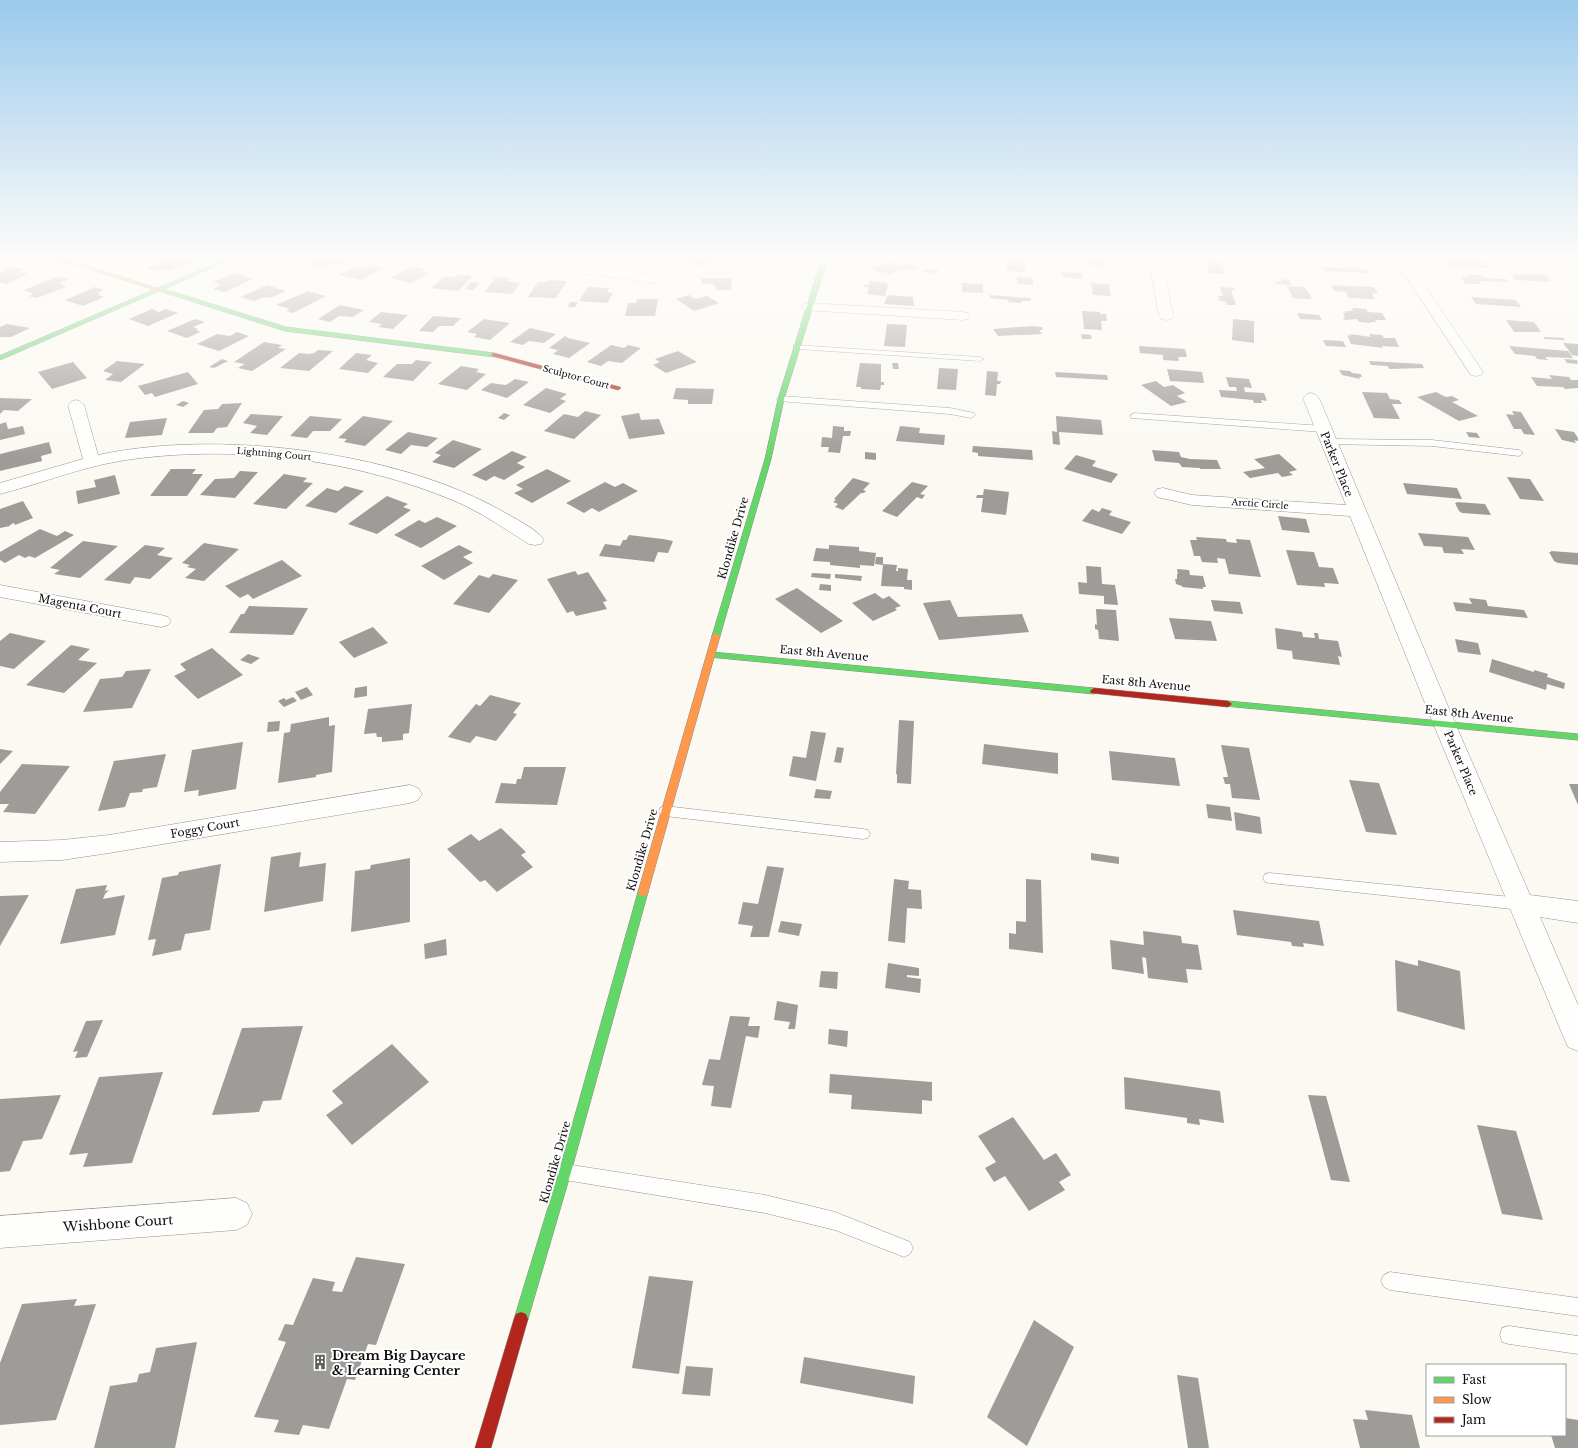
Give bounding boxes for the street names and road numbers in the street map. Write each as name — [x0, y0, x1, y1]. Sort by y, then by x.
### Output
street label: Sculptor Court — [542, 362, 611, 391]
street label: Parker Place — [1318, 429, 1356, 499]
street label: Lightning Court — [236, 445, 312, 462]
street label: Klondike Drive — [715, 495, 751, 581]
street label: Arctic Circle — [1230, 496, 1289, 511]
street label: Magenta Court — [37, 591, 124, 621]
street label: East 8th Avenue — [779, 642, 869, 664]
street label: East 8th Avenue — [1101, 672, 1191, 694]
street label: East 8th Avenue — [1424, 702, 1514, 726]
street label: Parker Place — [1441, 729, 1481, 797]
street label: Klondike Drive — [624, 807, 660, 893]
street label: Foggy Court — [169, 815, 241, 841]
street label: Klondike Drive — [537, 1119, 573, 1205]
street label: Wishbone Court — [61, 1211, 174, 1236]

